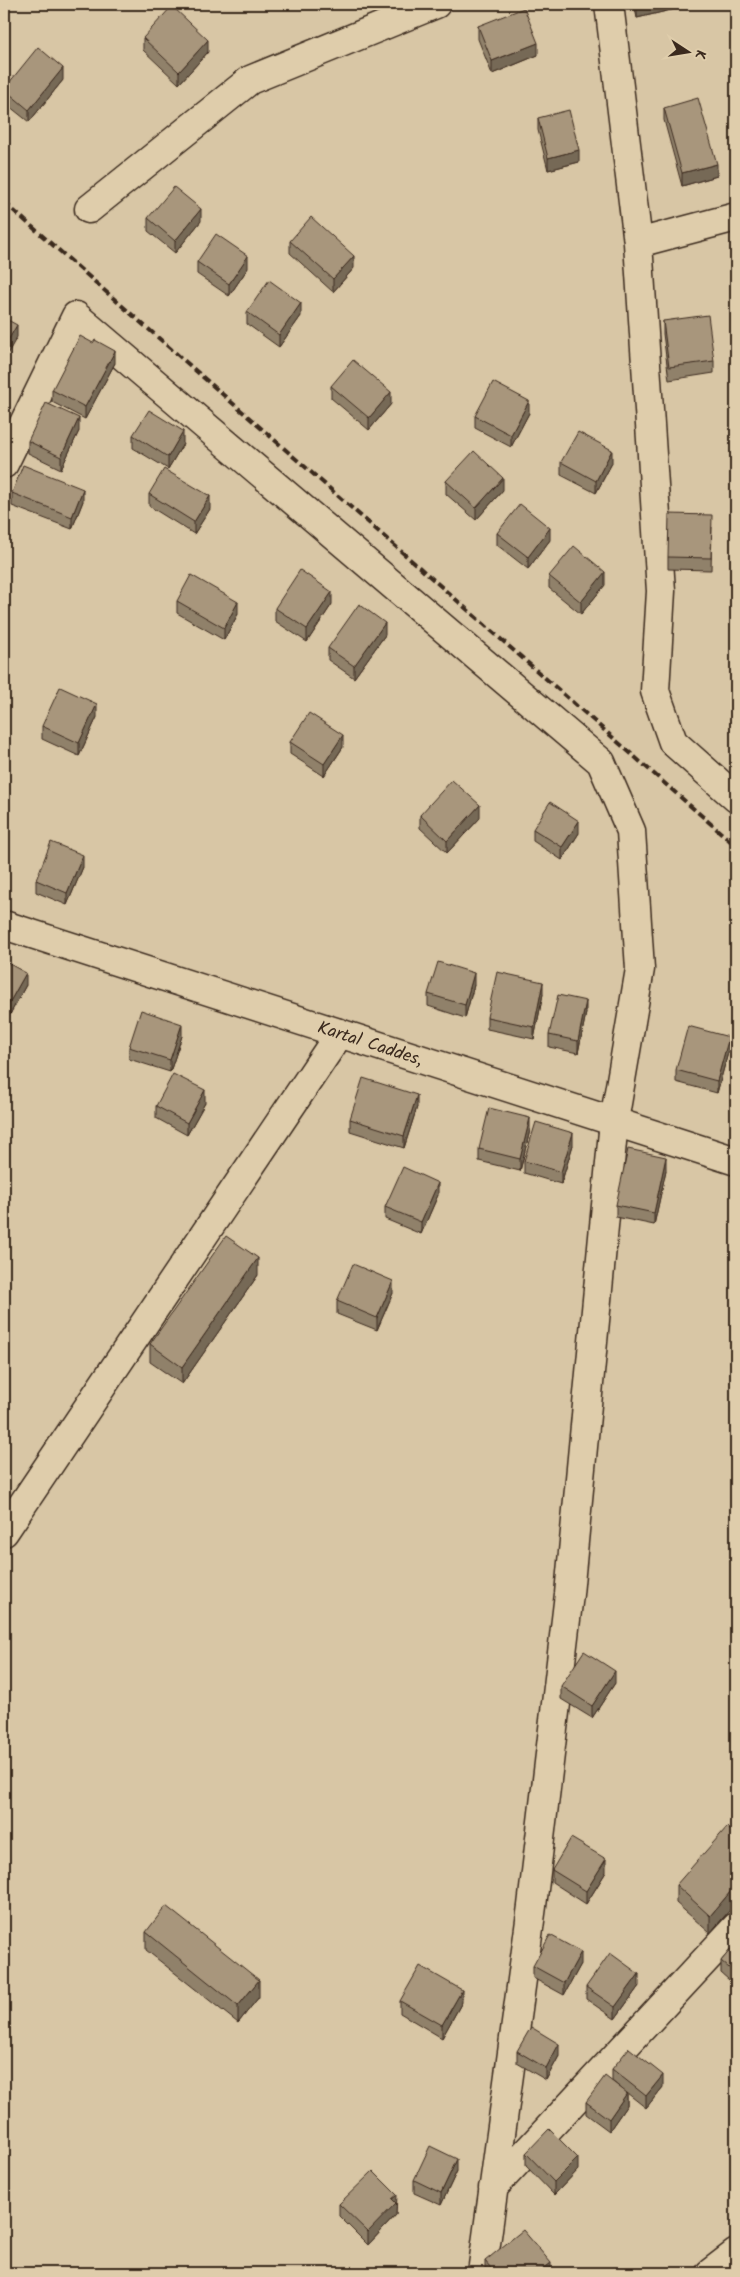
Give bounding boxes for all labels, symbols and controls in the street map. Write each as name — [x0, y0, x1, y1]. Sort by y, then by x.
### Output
north arrow — [662, 28, 712, 78]
text: K — [688, 48, 711, 61]
street label: Kartal Caddes, — [314, 1014, 426, 1075]

